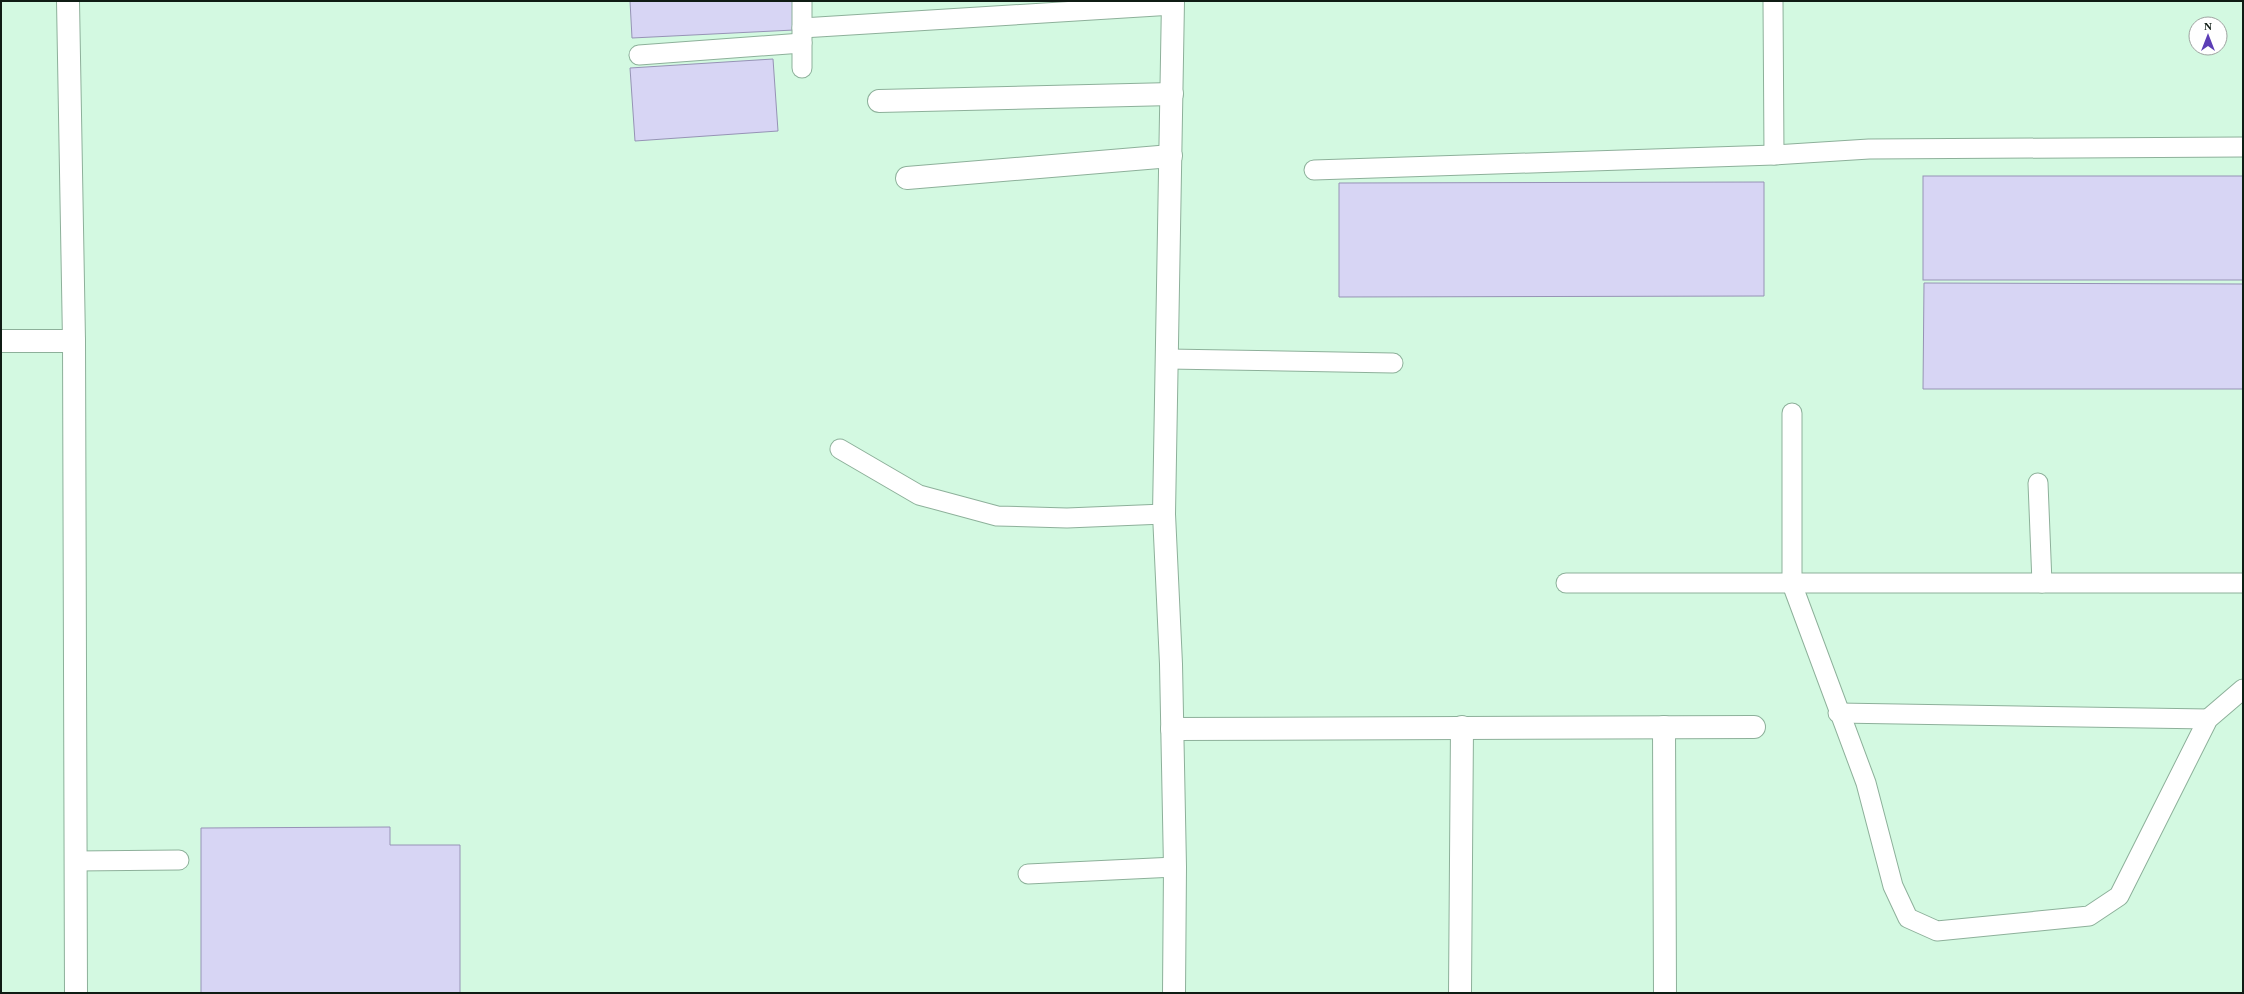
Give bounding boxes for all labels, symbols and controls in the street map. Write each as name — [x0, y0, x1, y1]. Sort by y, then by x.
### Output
north arrow — [2188, 16, 2228, 56]
text: N — [2204, 20, 2212, 32]

